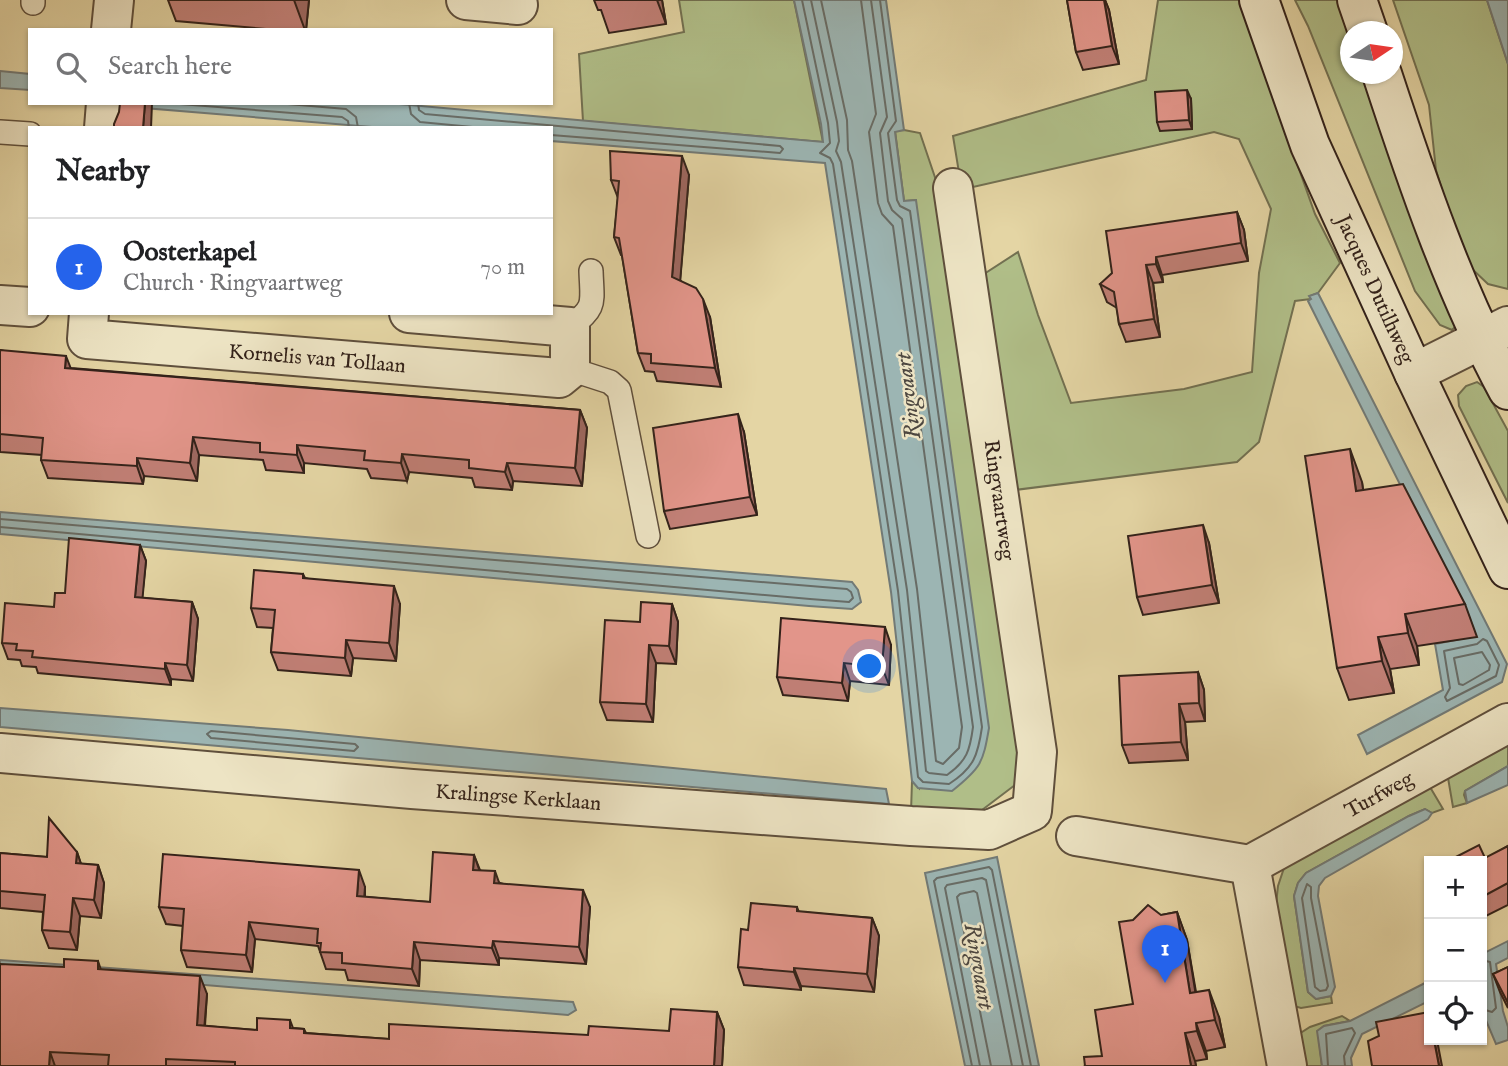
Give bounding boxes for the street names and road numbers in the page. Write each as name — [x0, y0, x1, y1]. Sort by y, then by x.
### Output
street label: Jacques Dutilhweg — [1328, 209, 1420, 369]
street label: Kornelis van Tollaan — [227, 339, 407, 380]
street label: Ringvaartweg — [977, 438, 1020, 563]
street label: Turfweg — [1340, 765, 1419, 825]
street label: Kralingse Kerklaan — [434, 779, 602, 818]

